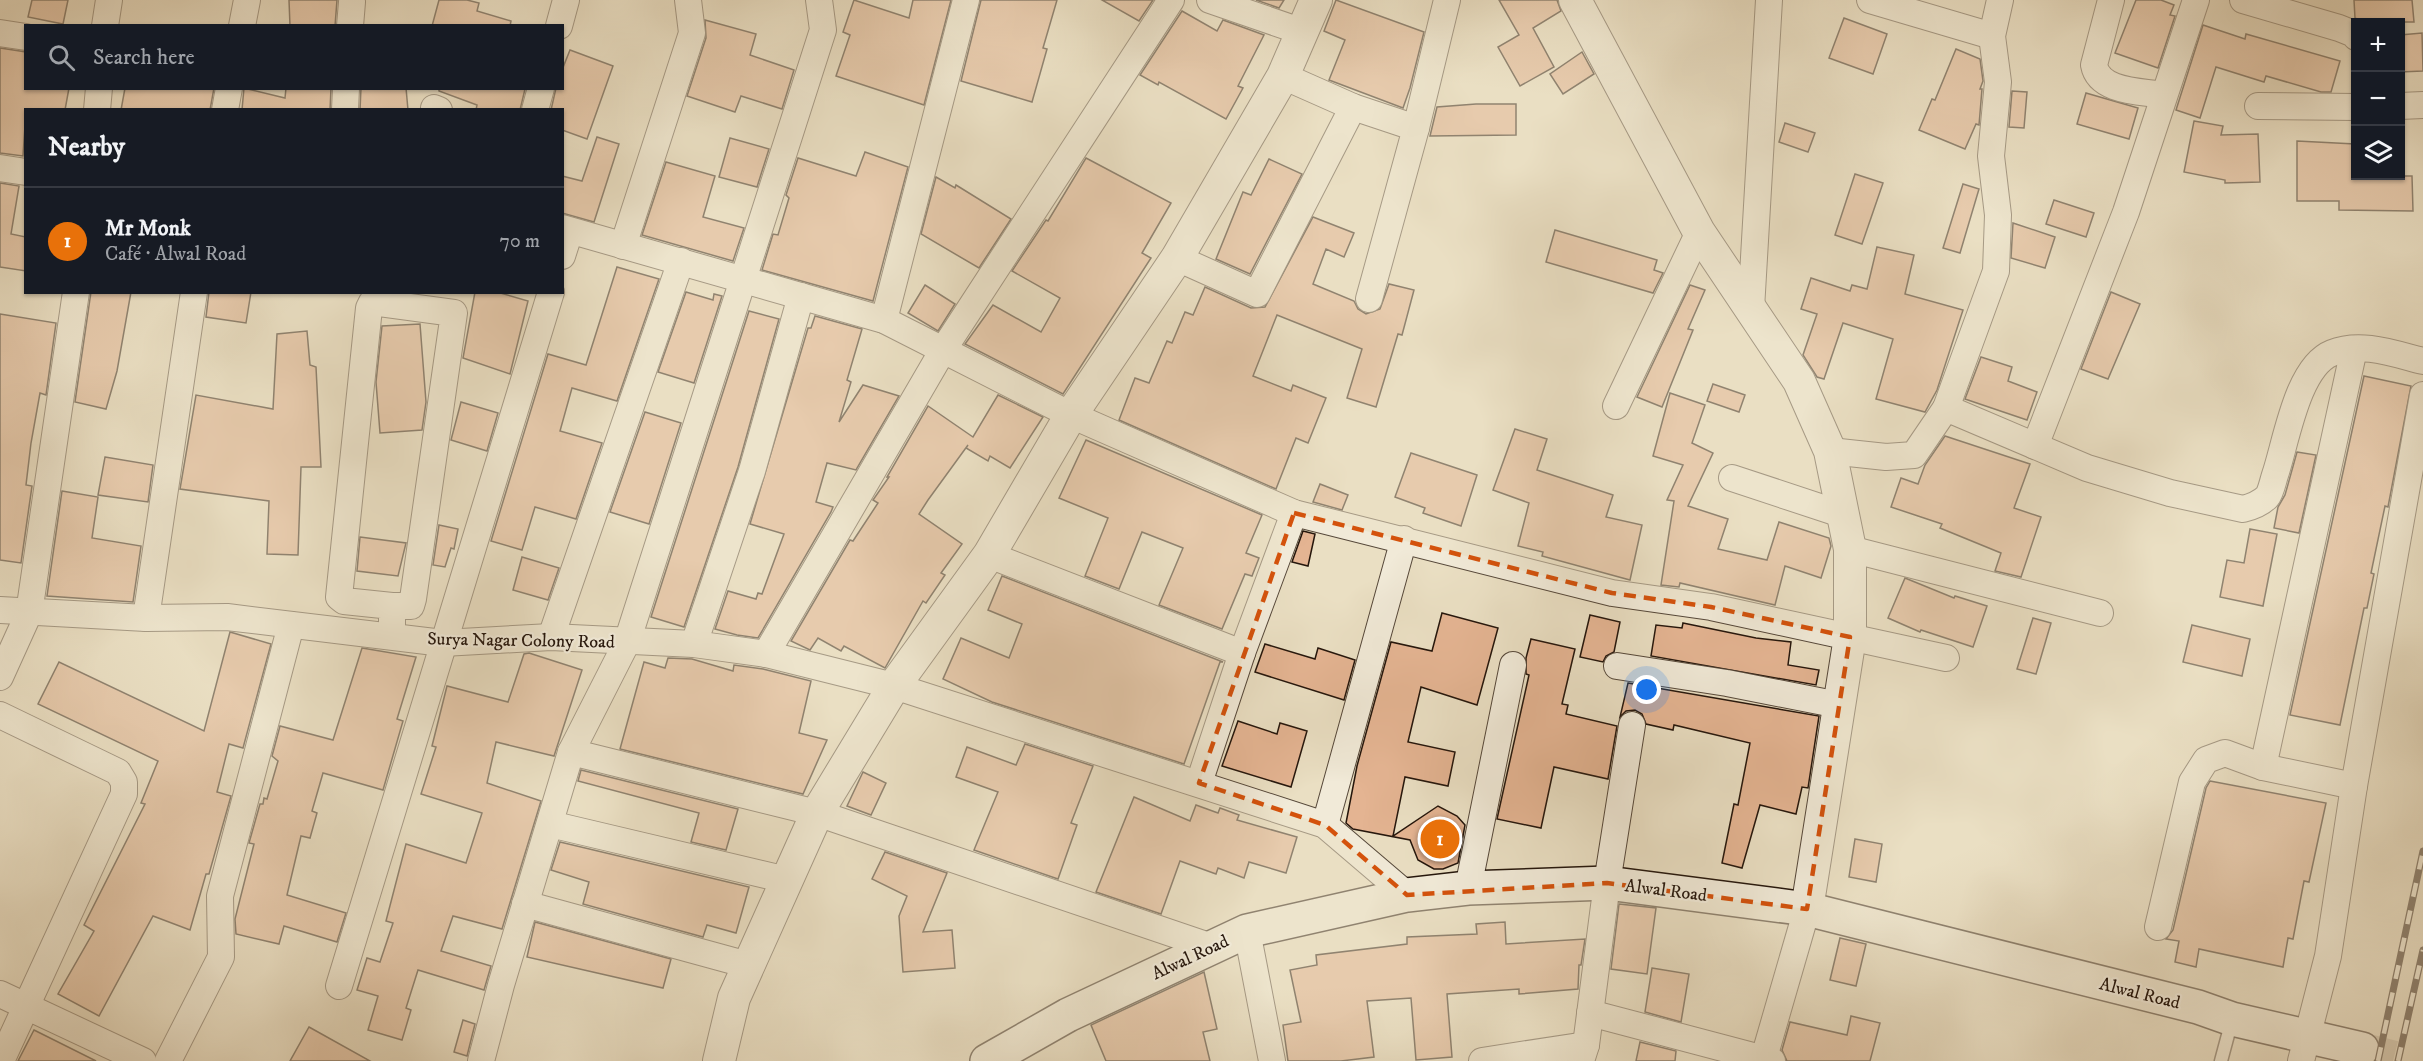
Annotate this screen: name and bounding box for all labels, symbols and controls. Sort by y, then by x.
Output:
map controls [2351,18,2405,180]
button: + [2351,18,2405,72]
search box [24,24,564,90]
icon: search [45,41,78,74]
text: Search here [93,44,195,71]
button: − [2351,72,2405,126]
button: layers [2351,126,2405,180]
text: Nearby [48,131,125,164]
text: Mr Monk [105,215,191,242]
text: 1 [64,229,71,254]
text: 70 m [499,229,540,254]
text: Café · Alwal Road [105,242,246,267]
street label: Surya Nagar Colony Road [427,628,615,654]
your location [1632,675,1661,704]
pin: 1 [1420,816,1460,862]
street label: Alwal Road [1624,875,1708,907]
street label: Alwal Road [1148,931,1232,985]
street label: Alwal Road [2097,973,2182,1015]

